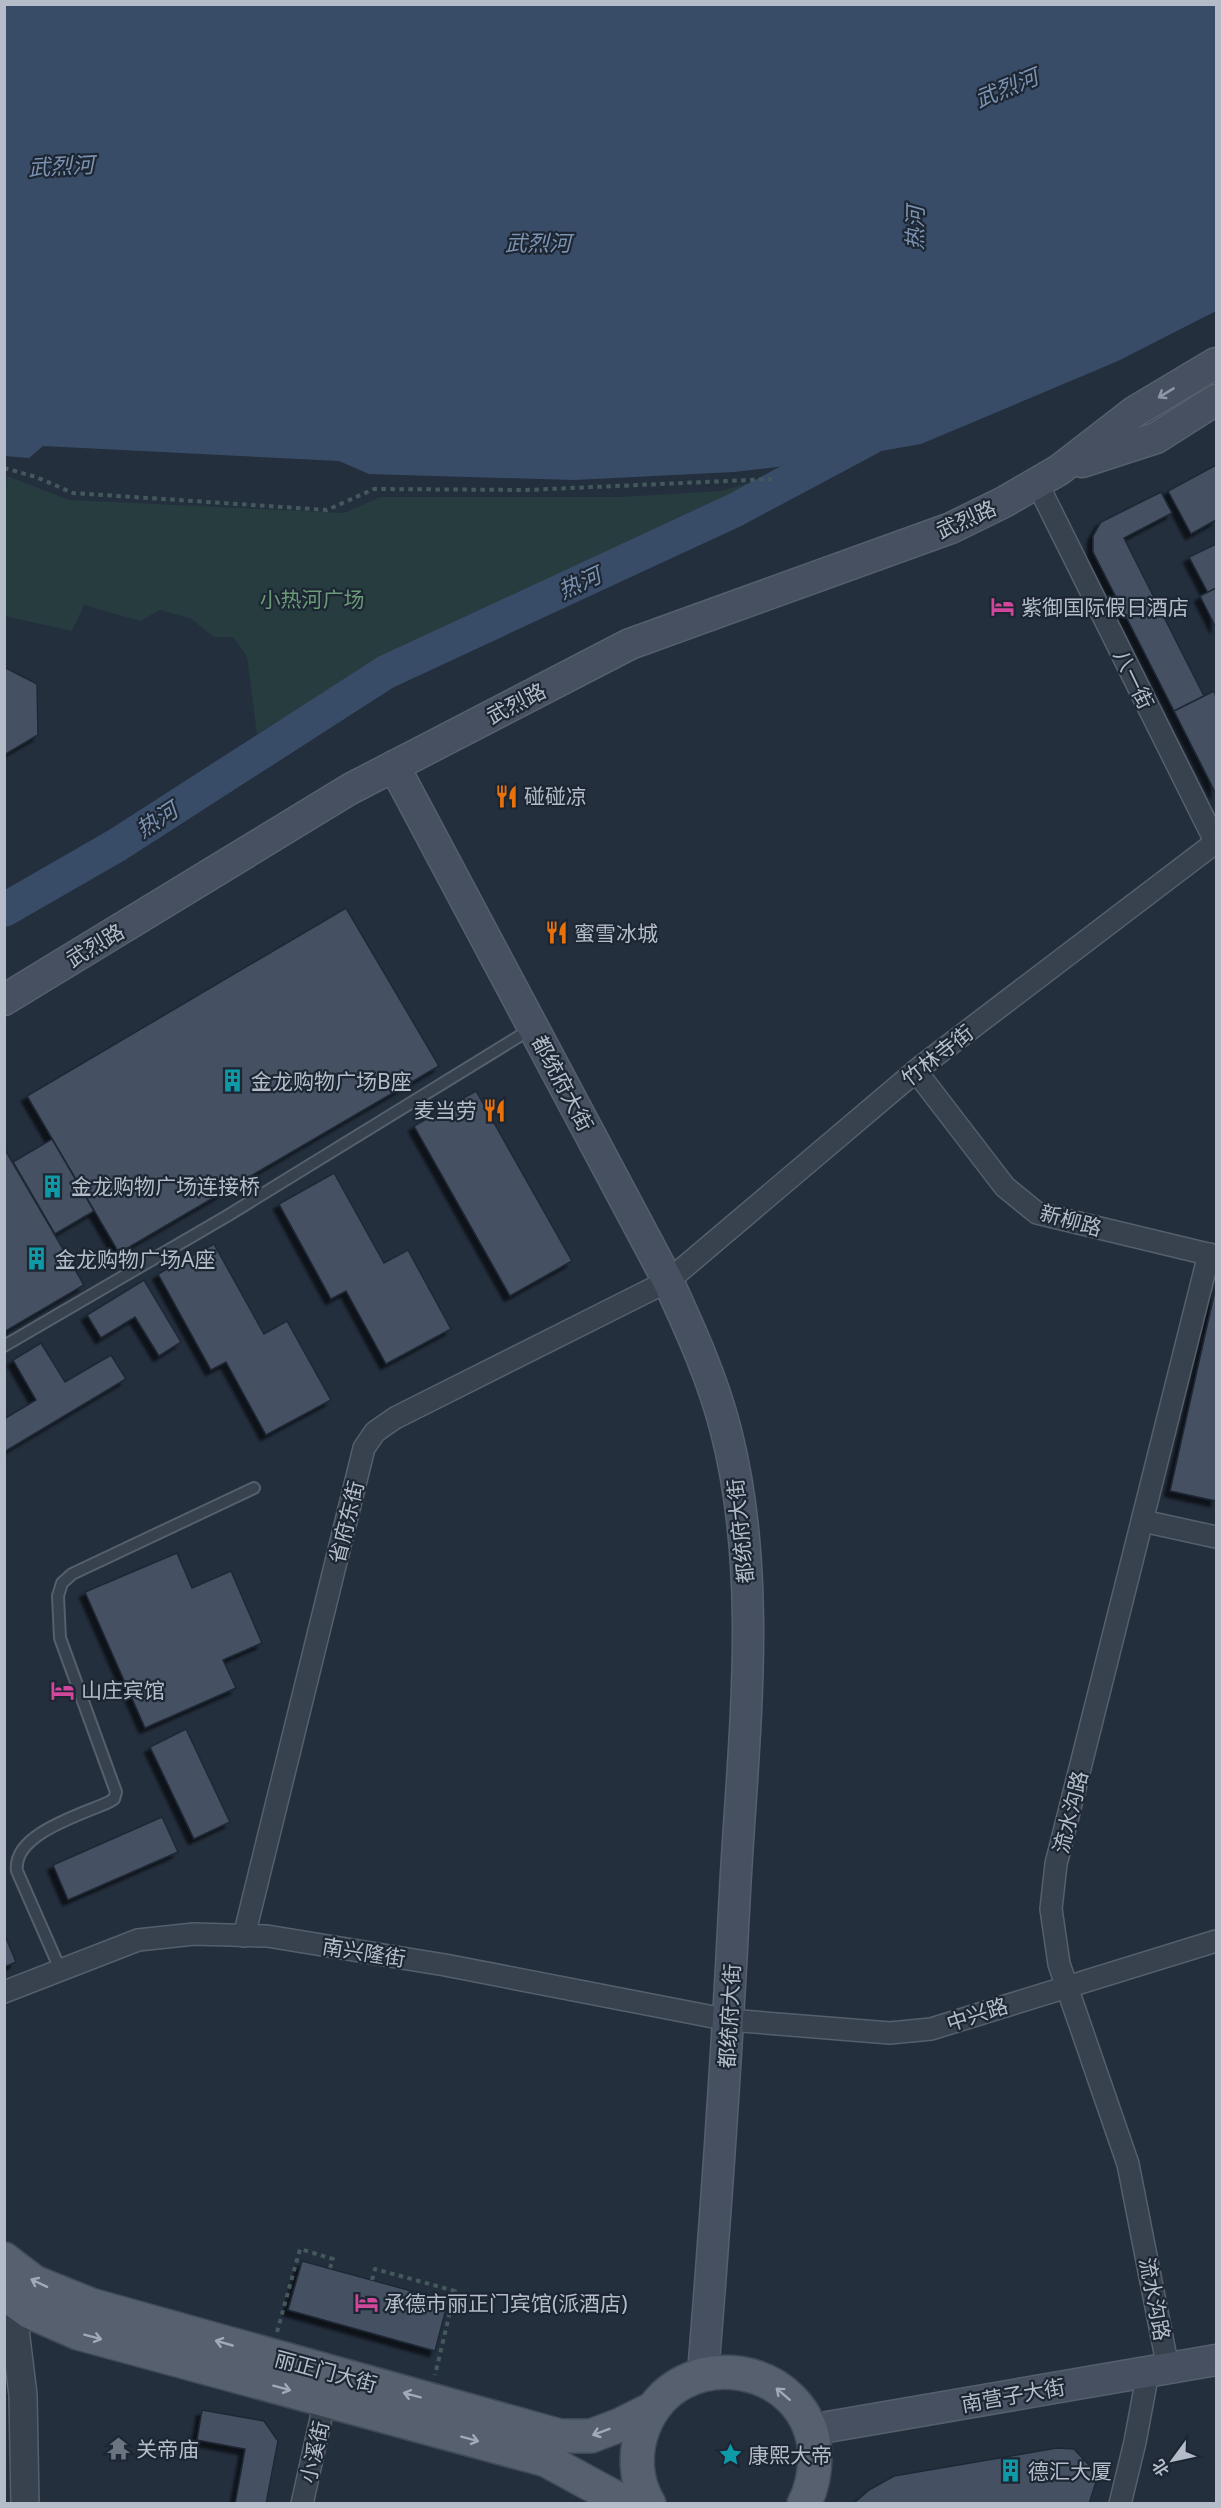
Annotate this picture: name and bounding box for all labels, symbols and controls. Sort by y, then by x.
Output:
water label: 武烈河 [970,59,1046,113]
water label: 武烈河 [27,148,99,182]
water label: 热河 [899,202,929,250]
water label: 武烈河 [505,227,575,257]
one-way arrow [1158,387,1175,399]
street label: 武烈路 [932,493,1000,545]
water label: 热河 [553,557,609,605]
park label: 小热河广场 [260,585,365,613]
place label: 紫御国际假日酒店 [1021,593,1189,621]
hotel icon: 紫御国际假日酒店 [990,594,1016,620]
street label: 八一街 [1108,645,1160,713]
street label: 武烈路 [482,676,550,730]
place label: 碰碰凉 [524,782,587,810]
restaurant icon: 碰碰凉 [493,783,519,809]
water label: 热河 [129,792,186,844]
street label: 武烈路 [61,917,129,973]
place label: 蜜雪冰城 [574,919,658,947]
restaurant icon: 蜜雪冰城 [543,920,569,946]
street label: 竹林寺街 [895,1018,979,1092]
street label: 都统府大街 [526,1030,600,1136]
place label: 金龙购物广场B座 [251,1067,412,1095]
building icon: 金龙购物广场B座 [220,1068,246,1094]
place label: 麦当劳 [414,1096,477,1124]
restaurant icon: 麦当劳 [482,1097,508,1123]
place label: 金龙购物广场连接桥 [71,1172,260,1200]
building icon: 金龙购物广场连接桥 [40,1173,66,1199]
street label: 新柳路 [1037,1198,1105,1242]
place label: 金龙购物广场A座 [55,1245,215,1273]
building icon: 金龙购物广场A座 [24,1246,50,1272]
street label: 都统府大街 [721,1477,759,1585]
street label: 省府东街 [322,1478,370,1566]
place label: 山庄宾馆 [81,1676,165,1704]
hotel icon: 山庄宾馆 [50,1677,76,1703]
street label: 流水沟路 [1046,1768,1094,1856]
street label: 南兴隆街 [320,1932,408,1972]
street label: 都统府大街 [712,1963,746,2069]
street label: 中兴路 [943,1991,1011,2037]
street label: 流水沟路 [1133,2255,1177,2343]
one-way arrow [30,2277,48,2289]
place label: 承德市丽正门宾馆(派酒店) [384,2289,628,2317]
hotel icon: 承德市丽正门宾馆(派酒店) [353,2290,379,2316]
one-way arrow [84,2332,103,2343]
one-way arrow [215,2337,234,2348]
street label: 丽正门大街 [272,2344,380,2398]
street label: 南营子大街 [959,2372,1067,2418]
one-way arrow [272,2383,291,2394]
one-way arrow [775,2387,791,2400]
one-way arrow [403,2389,422,2400]
street label: 小溪街 [293,2418,335,2486]
one-way arrow [592,2427,611,2438]
north arrow [1143,2430,1203,2490]
one-way arrow [460,2434,479,2446]
place label: 关帝庙 [136,2435,199,2463]
temple icon: 关帝庙 [105,2436,131,2462]
place label: 康熙大帝 [748,2441,832,2469]
place icon: 康熙大帝 [717,2442,743,2468]
text: 北 [1147,2455,1174,2481]
place label: 德汇大厦 [1028,2457,1112,2485]
building icon: 德汇大厦 [997,2458,1023,2484]

